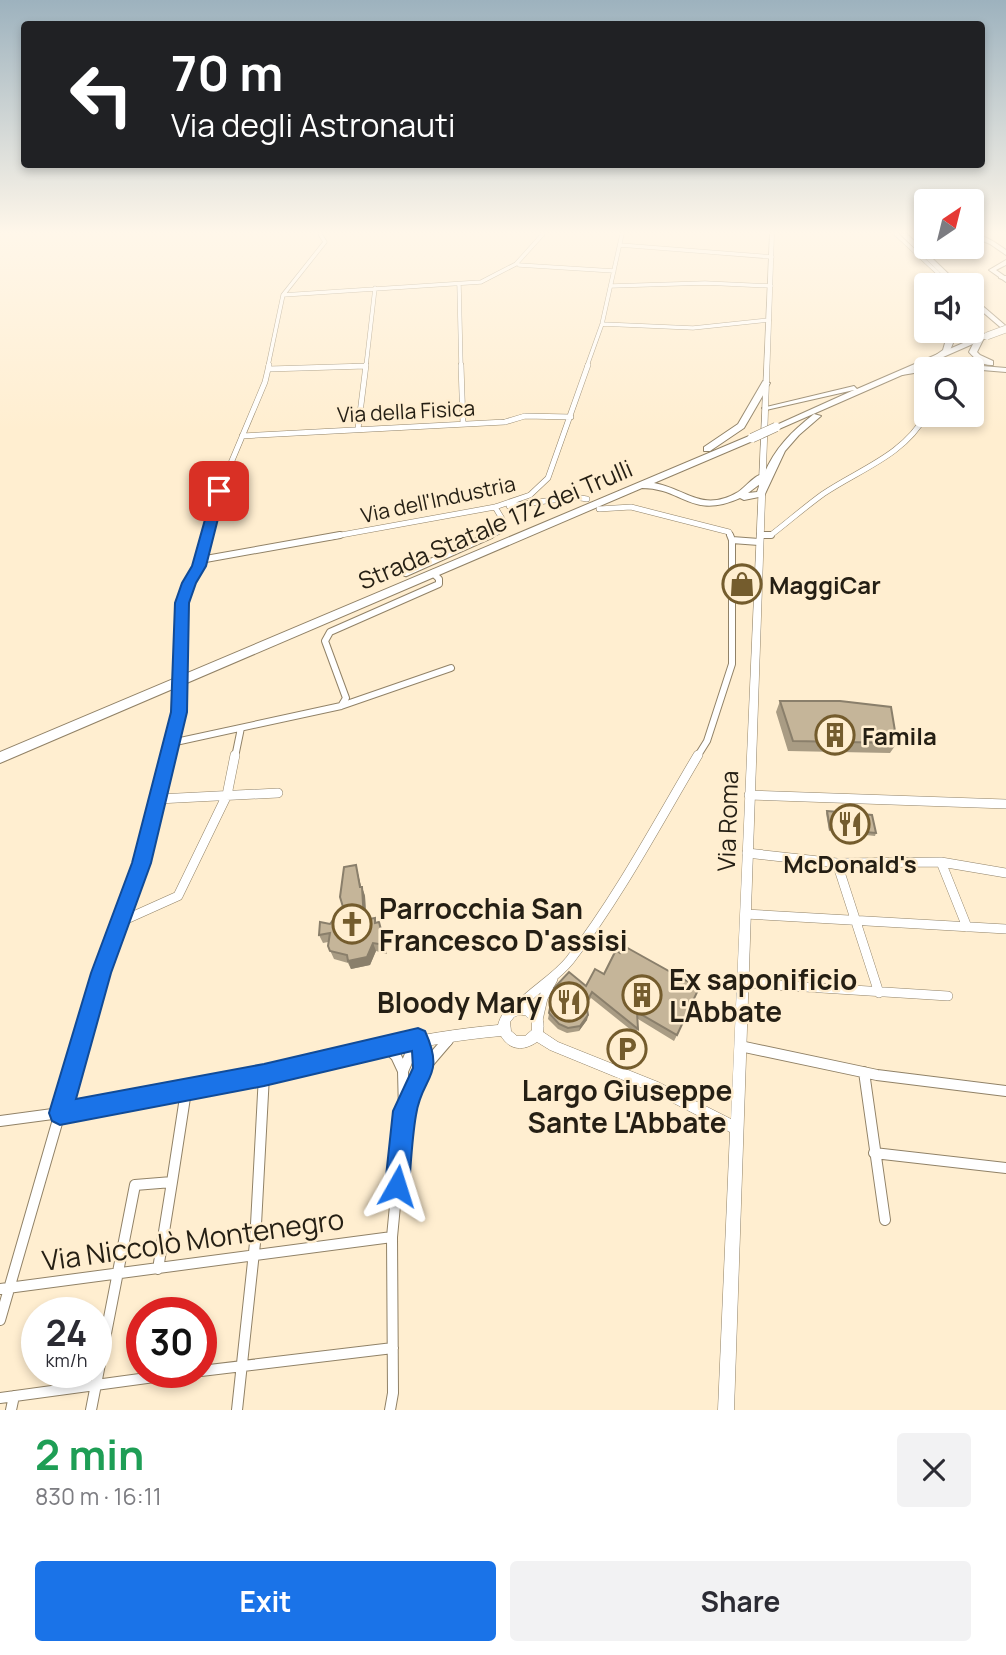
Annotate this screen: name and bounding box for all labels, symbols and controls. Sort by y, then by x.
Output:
text: 70 m [171,39,283,106]
icon: left [56,49,147,140]
text: Via degli Astronauti [171,103,455,147]
north arrow [914,189,984,259]
map controls [914,189,984,427]
button: sound [914,273,984,343]
button: search [914,357,984,427]
street label: Via della Fisica [336,393,476,429]
street label: Strada Statale 172 dei Trulli [353,451,637,597]
pin [189,461,249,521]
street label: Via dell'Industria [358,469,518,529]
icon: arrive [200,472,238,510]
shop icon: MaggiCar [721,563,763,605]
place label: MaggiCar [769,568,881,601]
building icon: Famila [814,714,856,756]
place label: Famila [862,719,937,752]
street label: Via Roma [709,770,745,872]
restaurant icon: McDonald's [829,803,871,845]
place label: McDonald's [783,847,917,880]
place label: Parrocchia San Francesco D'assisi [379,889,628,959]
church icon: Parrocchia San Francesco D'assisi [331,903,373,945]
place label: Ex saponificio L'Abbate [669,960,857,1030]
building icon: Ex saponificio L'Abbate [621,974,663,1016]
restaurant icon: Bloody Mary [548,981,590,1023]
place label: Bloody Mary [377,983,542,1021]
parking icon: Largo Giuseppe Sante L'Abbate [606,1028,648,1070]
place label: Largo Giuseppe Sante L'Abbate [522,1071,732,1141]
position arrow [360,1149,434,1223]
street label: Via Niccolò Montenegro [40,1199,346,1279]
speed limit sign: 30 [126,1297,217,1388]
text: 24 [46,1309,87,1357]
text: km/h [46,1348,87,1372]
text: 2 min [35,1425,144,1483]
button: close [897,1433,971,1507]
text: 830 m · 16:11 [35,1480,162,1512]
button: Exit [35,1561,496,1641]
button: Share [510,1561,971,1641]

